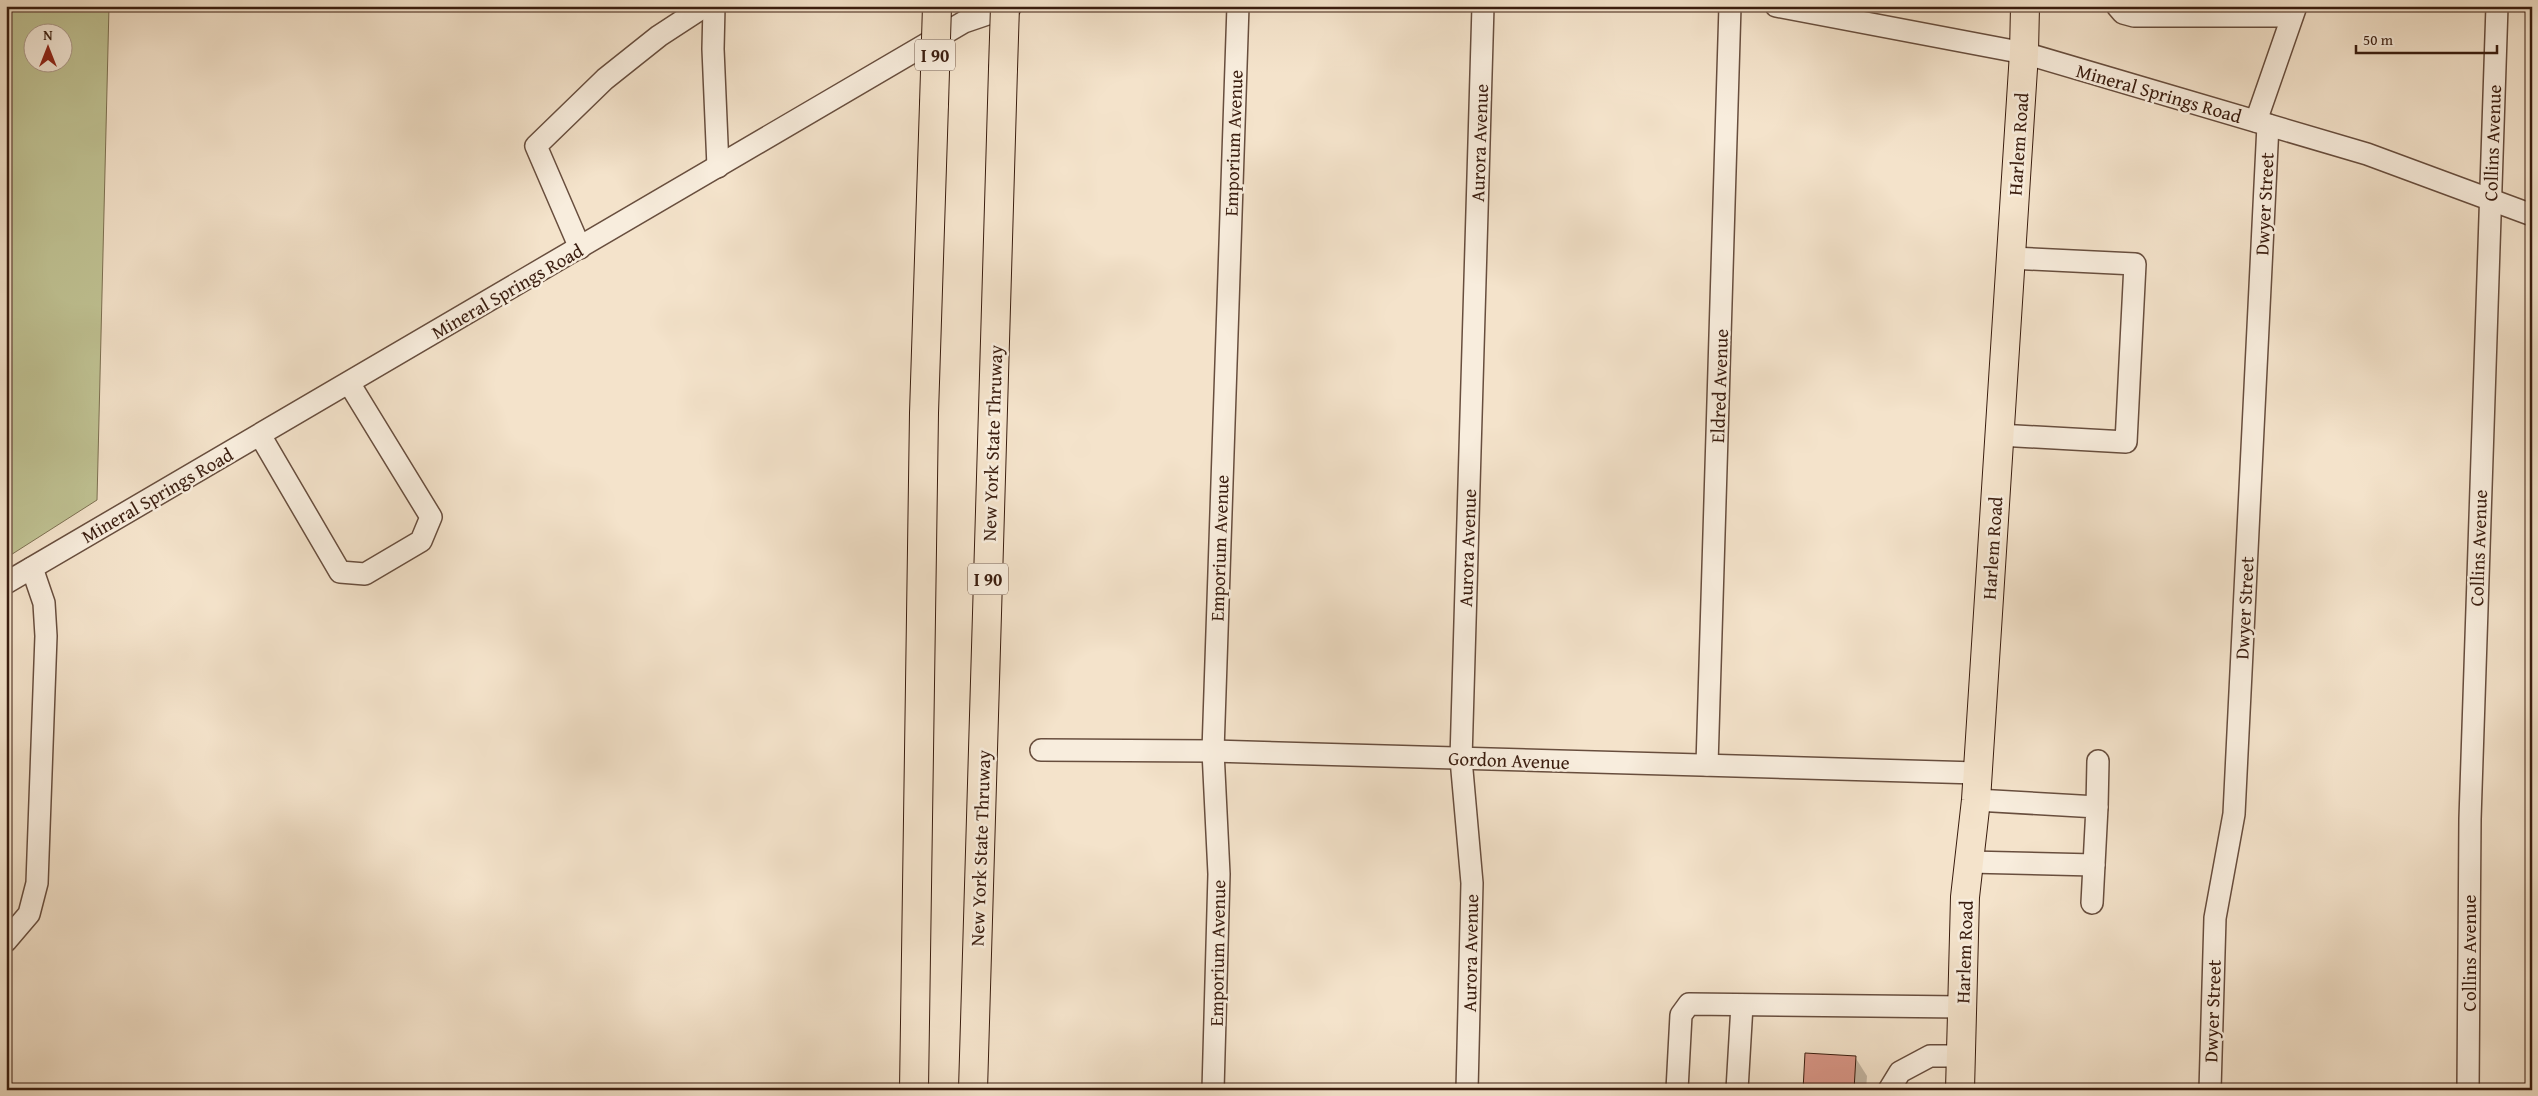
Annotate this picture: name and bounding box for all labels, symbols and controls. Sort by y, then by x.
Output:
north arrow [22,22,72,72]
scale bar [2356,22,2497,54]
text: N [43,25,53,45]
text: 50 m [2363,29,2394,50]
road number: I 90 [915,40,955,70]
street label: Mineral Springs Road [2073,56,2246,130]
street label: Emporium Avenue [1216,69,1250,217]
street label: Aurora Avenue [1463,83,1495,203]
street label: Collins Avenue [2476,84,2508,202]
street label: Harlem Road [2000,91,2036,196]
street label: Dwyer Street [2247,151,2281,256]
street label: Mineral Springs Road [426,236,589,346]
street label: Eldred Avenue [1703,328,1735,444]
street label: New York State Thruway [975,344,1009,542]
street label: Mineral Springs Road [76,440,239,550]
street label: Emporium Avenue [1202,474,1236,622]
street label: Aurora Avenue [1451,488,1483,608]
street label: Collins Avenue [2462,489,2494,607]
street label: Harlem Road [1974,495,2010,600]
street label: Dwyer Street [2227,555,2261,660]
road number: I 90 [968,564,1008,594]
street label: Gordon Avenue [1448,744,1570,776]
street label: New York State Thruway [963,749,997,947]
street label: Emporium Avenue [1202,879,1232,1027]
street label: Aurora Avenue [1455,894,1485,1012]
street label: Collins Avenue [2455,895,2483,1011]
street label: Harlem Road [1948,899,1980,1004]
street label: Dwyer Street [2196,959,2228,1063]

